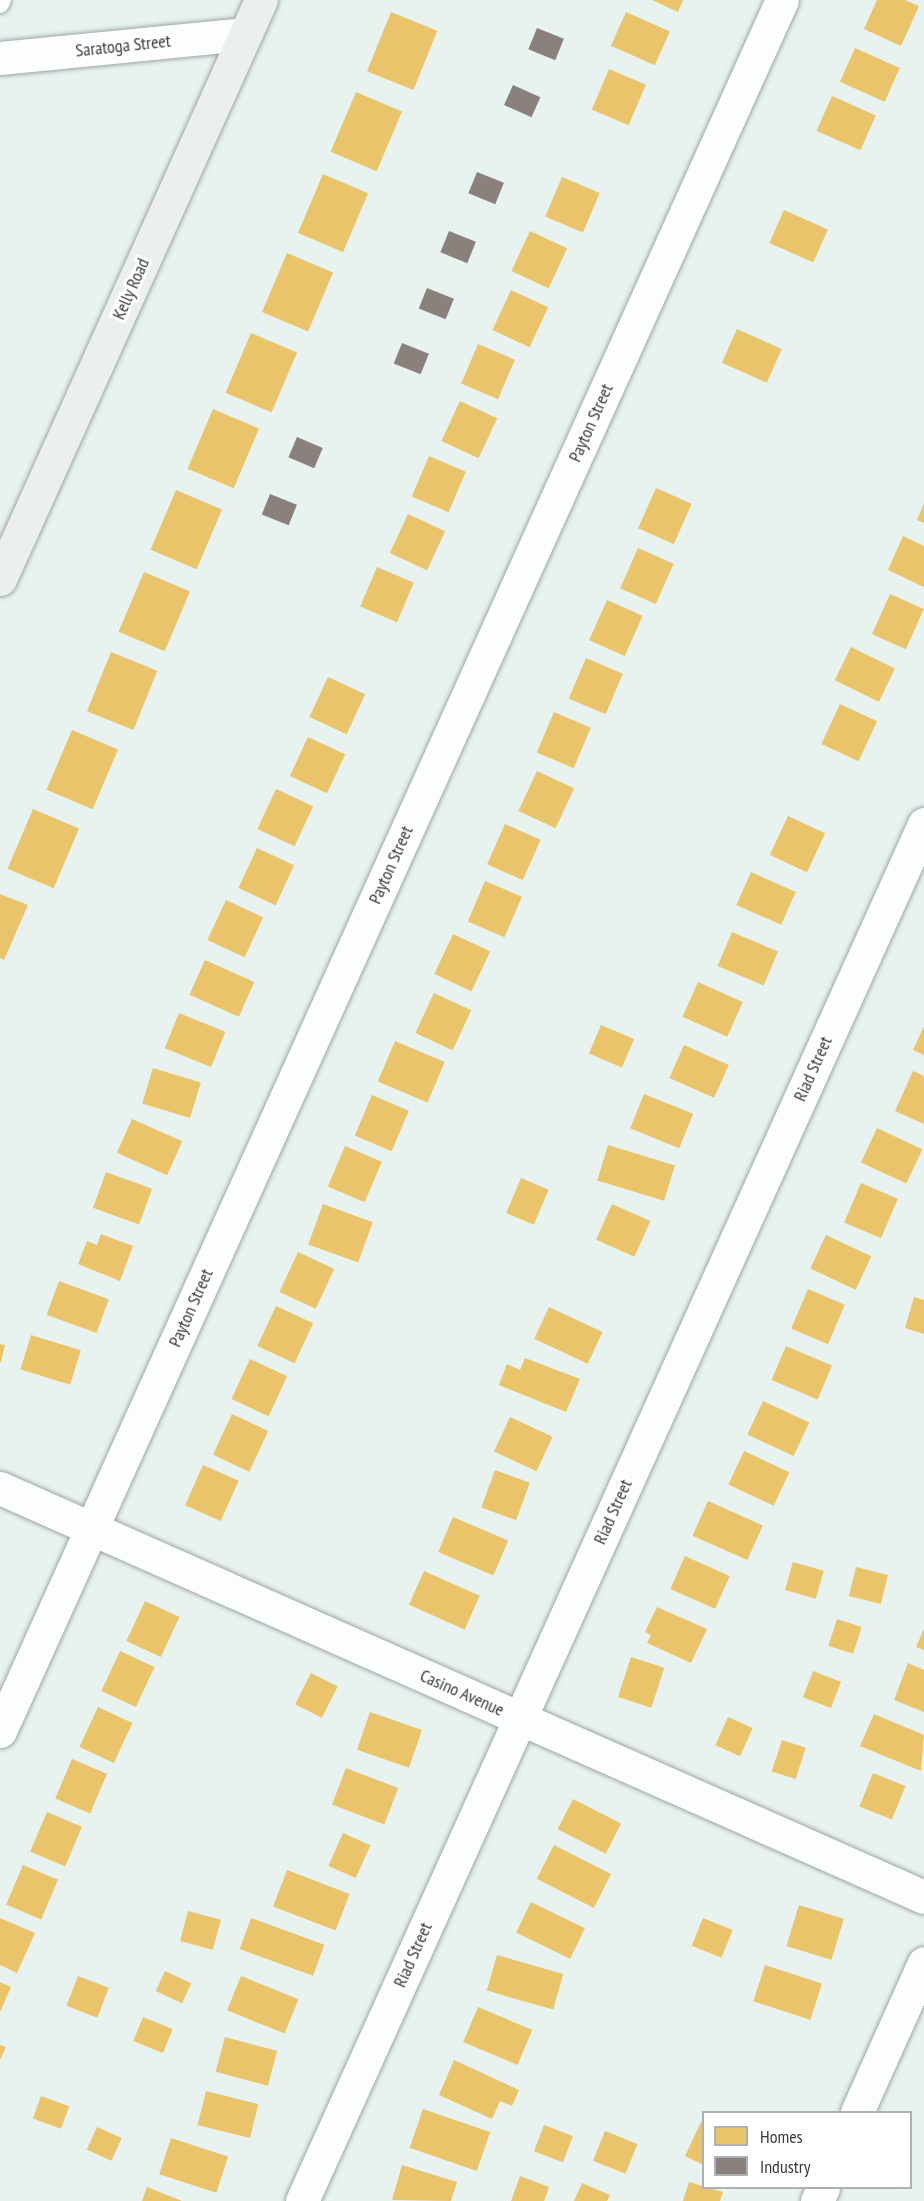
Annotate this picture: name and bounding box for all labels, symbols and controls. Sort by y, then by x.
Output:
street label: Saratoga Street [74,30,172,62]
street label: Kelly Road [108,255,154,323]
street label: Payton Street [564,381,618,465]
street label: Payton Street [364,823,418,907]
street label: Riad Street [789,1033,837,1105]
street label: Payton Street [164,1266,218,1350]
street label: Riad Street [589,1476,637,1548]
street label: Casino Avenue [416,1665,508,1721]
street label: Riad Street [389,1919,437,1991]
legend [702,2111,912,2189]
text: Homes [760,2125,803,2148]
text: Industry [760,2155,810,2178]

